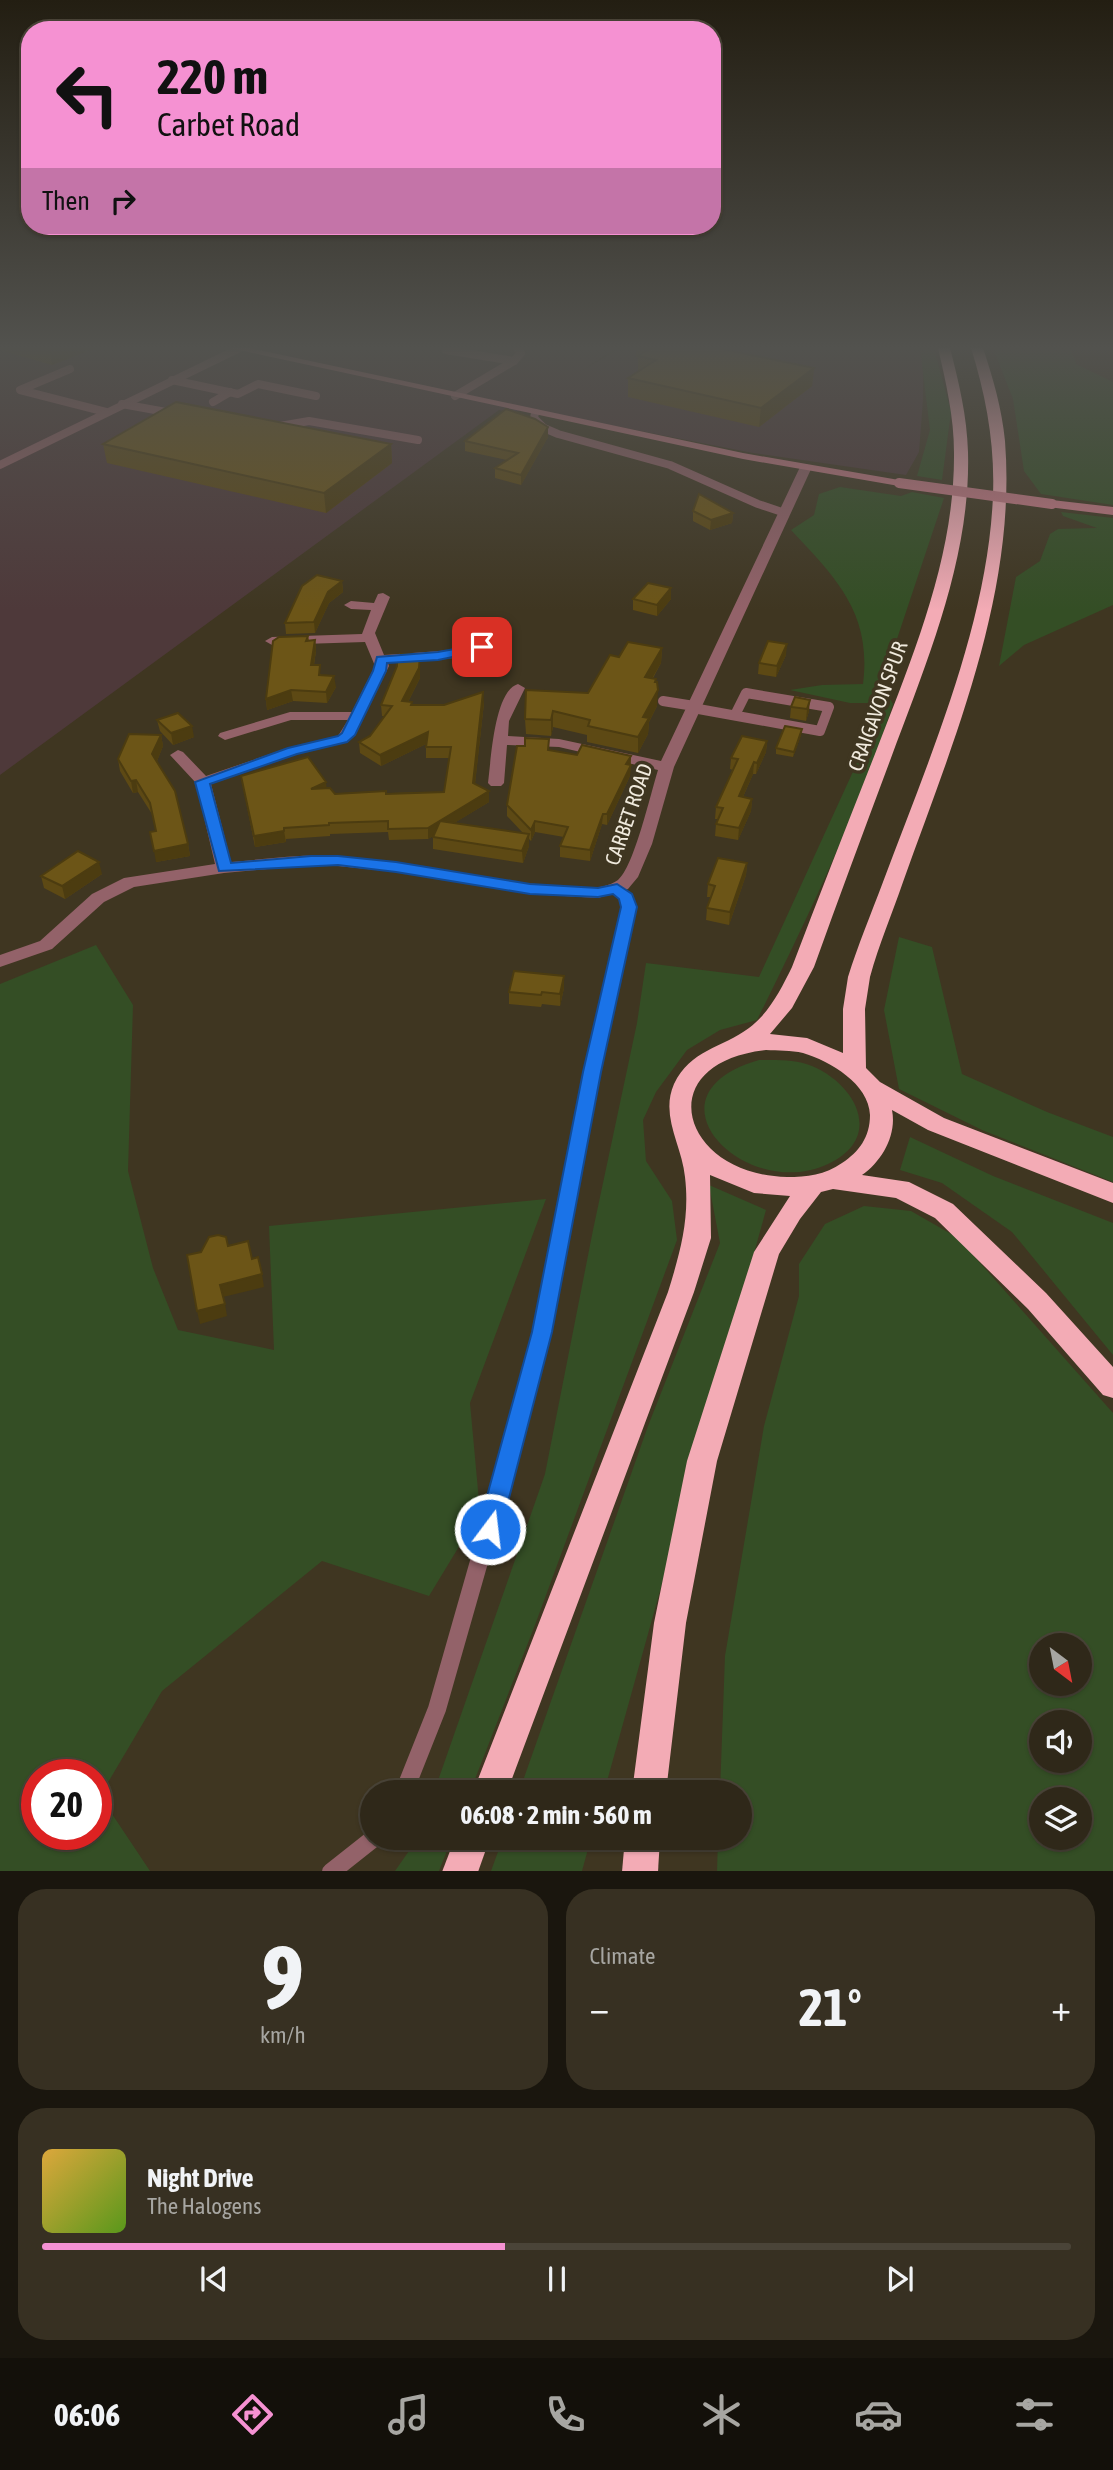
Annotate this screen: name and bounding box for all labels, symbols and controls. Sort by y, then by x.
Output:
text: 220 m [157,48,268,104]
icon: left [42,49,133,140]
text: Carbet Road [157,106,300,143]
icon: right [104,182,142,220]
text: Then [42,186,90,216]
pin [452,617,512,677]
icon: arrive [463,628,501,666]
street label: CRAIGAVON SPUR [842,637,912,774]
street label: CARBET ROAD [599,760,657,868]
position arrow [453,1492,527,1566]
north arrow [1029,1633,1092,1696]
map controls [1029,1633,1092,1850]
button: sound [1029,1710,1092,1773]
speed limit sign: 20 [21,1759,112,1850]
button: layers [1029,1787,1092,1850]
text: 06:08 · 2 min · 560 m [460,1800,652,1830]
text: 9 [261,1924,304,2028]
text: Climate [590,1943,655,1969]
text: 21° [799,1977,862,2037]
text: − [590,1986,609,2029]
text: + [1051,1986,1071,2029]
text: km/h [260,2022,306,2048]
text: Night Drive [147,2163,254,2193]
text: The Halogens [147,2193,261,2219]
icon: previous [195,2260,233,2298]
icon: pause [538,2260,576,2298]
icon: next [881,2260,919,2298]
icon: directions [228,2390,277,2439]
icon: music [384,2390,433,2439]
icon: phone [541,2390,590,2439]
icon: climate [697,2390,746,2439]
icon: car [854,2390,903,2439]
icon: filters [1010,2390,1059,2439]
text: 06:06 [54,2396,120,2433]

